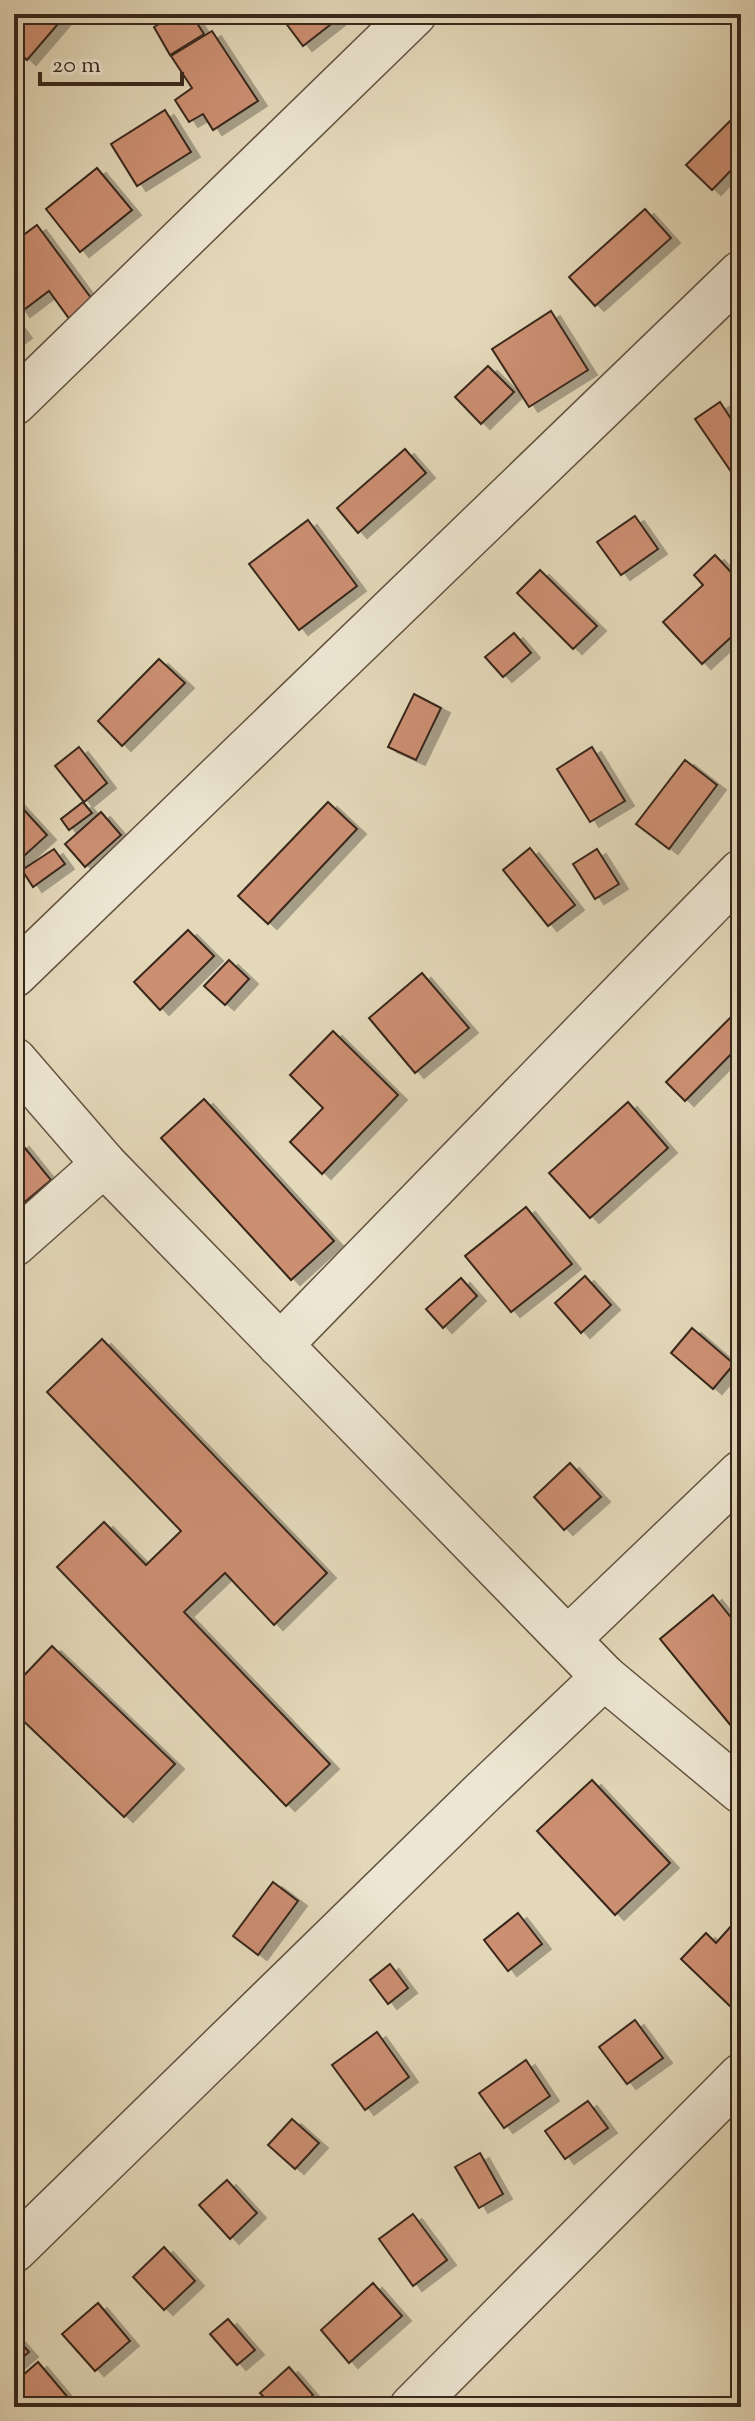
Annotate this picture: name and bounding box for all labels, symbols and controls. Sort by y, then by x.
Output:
scale bar [40,36,182,86]
text: 20 m [52,49,101,83]

